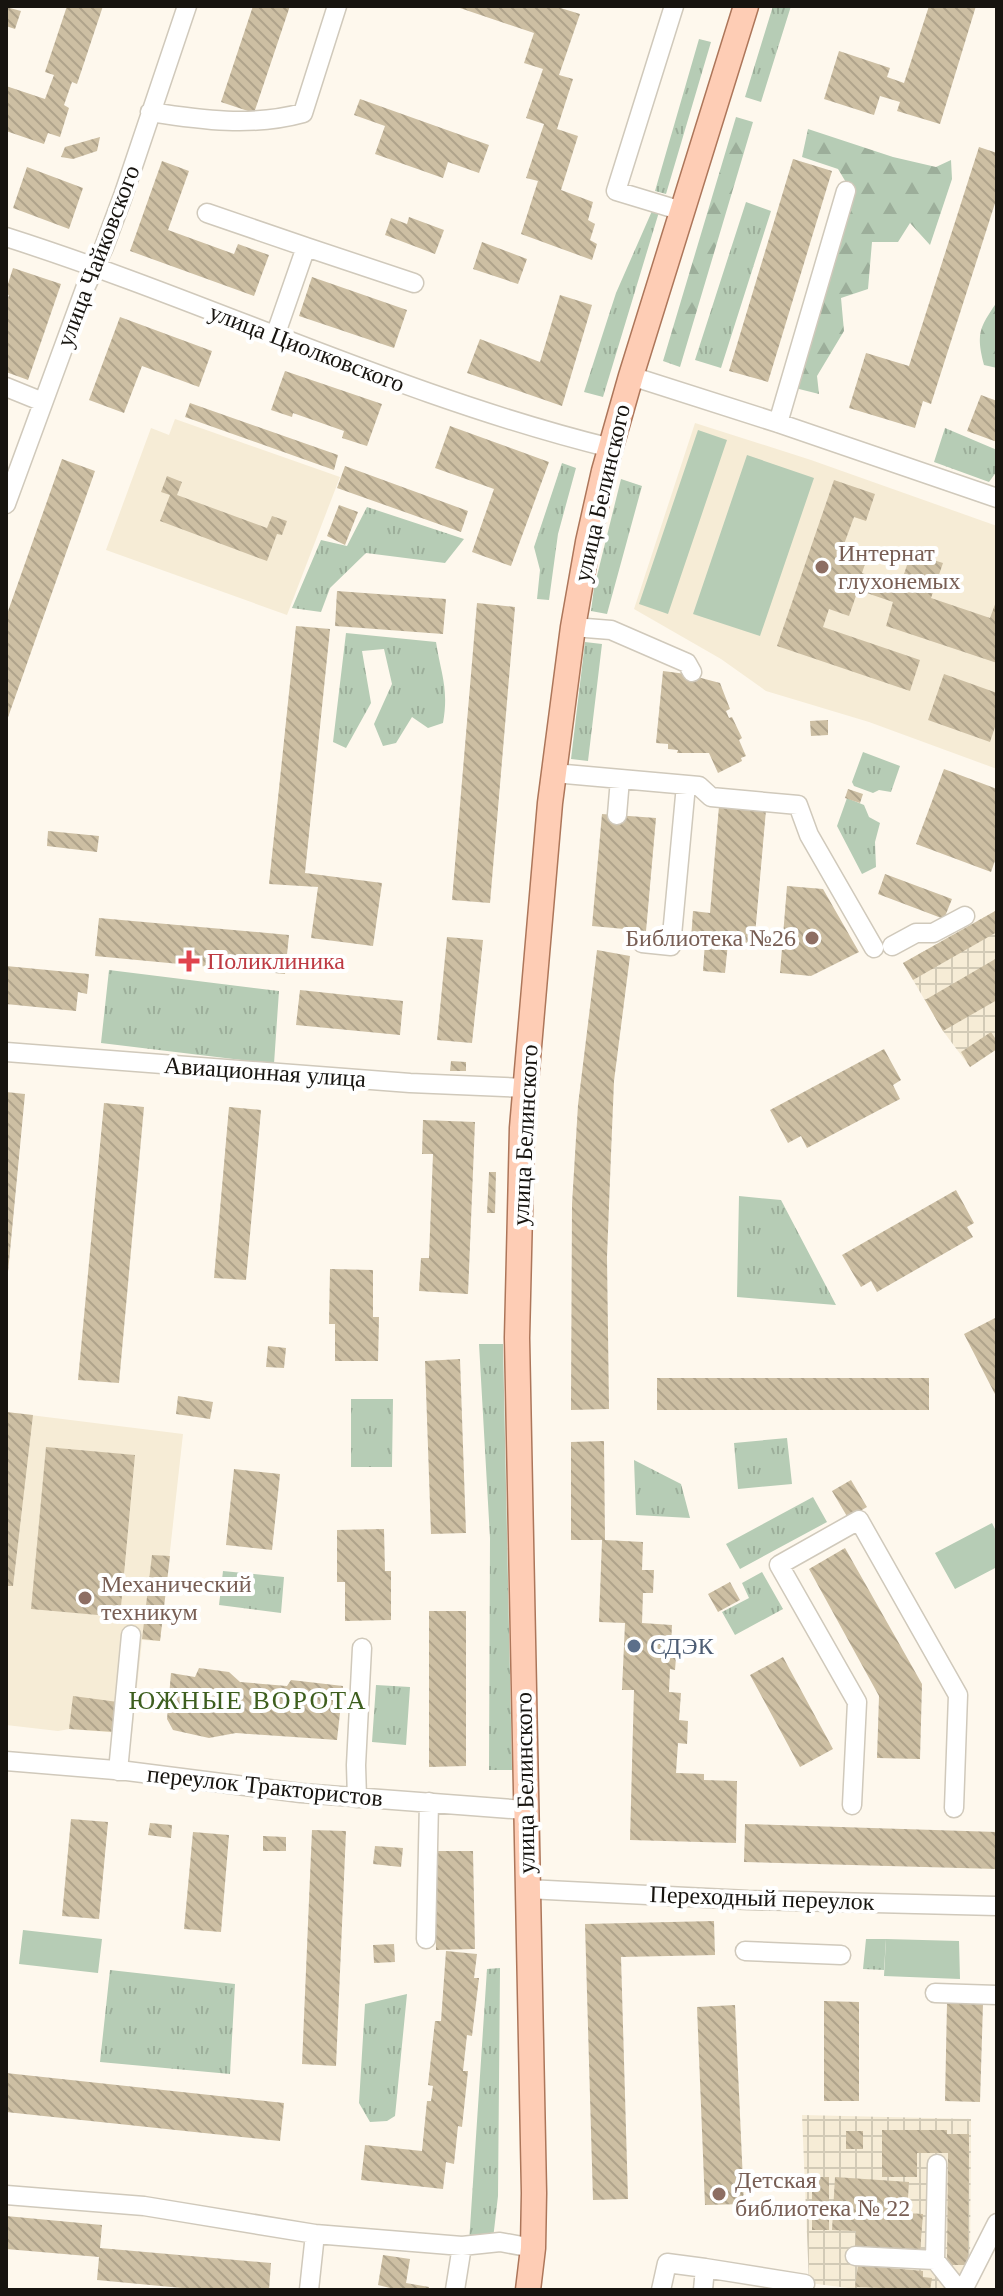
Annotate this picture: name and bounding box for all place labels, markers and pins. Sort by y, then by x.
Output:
place label: Интернат глухонемых [838,540,961,594]
marker: Интернат глухонемых [813,558,831,576]
place label: Библиотека №26 [625,925,796,951]
marker: Библиотека №26 [803,929,821,947]
place label: Поликлиника [207,948,345,974]
marker: Поликлиника [178,950,200,972]
place label: Механический техникум [101,1571,252,1625]
marker: Механический техникум [76,1589,94,1607]
place label: СДЭК [650,1633,715,1659]
marker: СДЭК [625,1637,643,1655]
place label: Детская библиотека № 22 [735,2167,910,2221]
marker: Детская библиотека № 22 [710,2185,728,2203]

